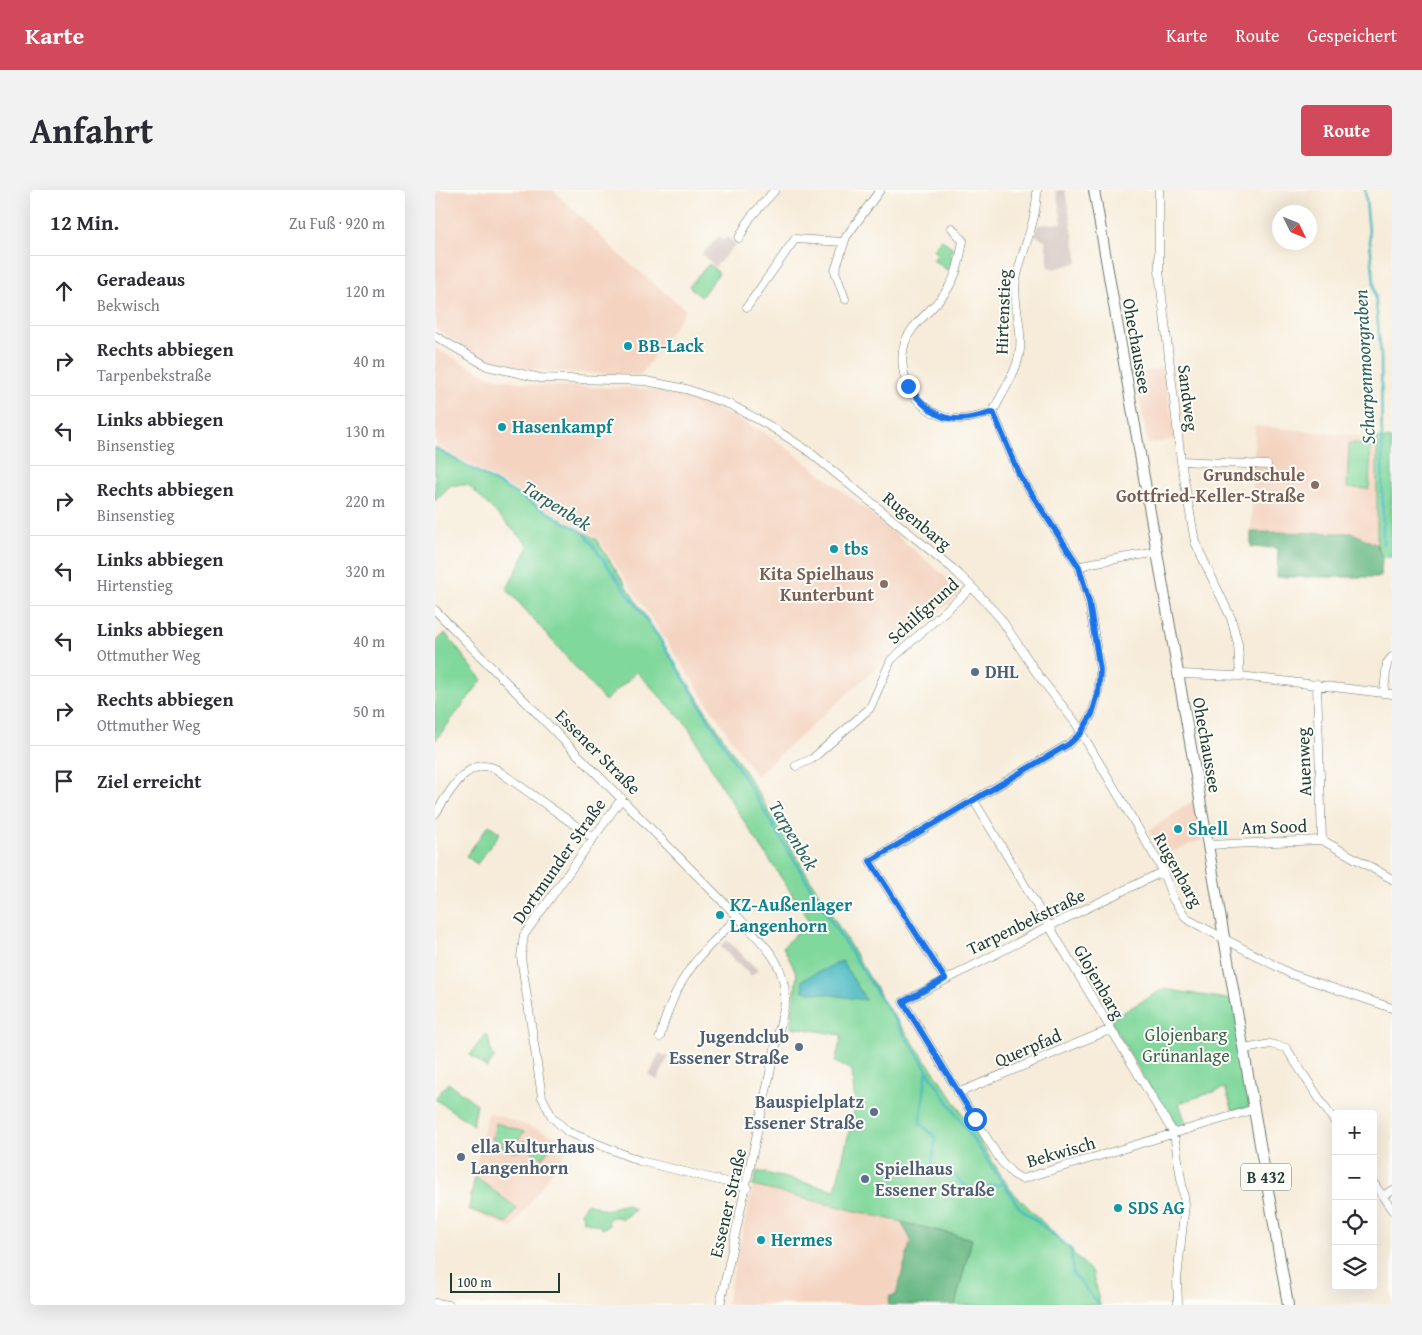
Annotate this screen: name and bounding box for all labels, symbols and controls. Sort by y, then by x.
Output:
text: Karte [25,18,84,53]
text: Karte [1166,22,1207,49]
text: Route [1235,22,1280,49]
text: Gespeichert [1308,22,1397,49]
text: Anfahrt [30,105,153,156]
button: Route [1301,105,1392,156]
north arrow [1272,205,1317,250]
text: 12 Min. [50,207,119,238]
text: Zu Fuß · 920 m [289,211,385,235]
text: Geradeaus [97,265,185,293]
street label: Hirtenstieg [988,269,1017,355]
icon: ahead [50,277,78,305]
text: 120 m [345,279,385,303]
water label: Scharpenmoorgraben [1346,289,1382,445]
text: Bekwisch [97,293,160,317]
street label: Ohechaussee [1116,296,1159,396]
place label: BB-Lack [638,332,704,359]
text: Rechts abbiegen [97,335,234,363]
marker: BB-Lack [622,340,634,352]
icon: right [50,347,78,375]
text: 40 m [353,349,385,373]
text: Tarpenbekstraße [97,363,211,387]
street label: Sandweg [1171,363,1206,433]
route end [897,375,920,398]
text: Links abbiegen [97,405,223,433]
place label: Hasenkampf [512,413,615,440]
icon: left [50,417,78,445]
text: 130 m [345,419,385,443]
marker: Hasenkampf [496,421,508,433]
text: Binsenstieg [97,433,174,457]
place label: Grundschule Gottfried-Keller-Straße [1116,461,1305,509]
water label: Tarpenbek [517,473,597,537]
text: Rechts abbiegen [97,475,234,503]
marker: Grundschule Gottfried-Keller-Straße [1309,479,1321,491]
street label: Rugenbarg [877,484,958,557]
icon: right [50,487,78,515]
text: 220 m [345,489,385,513]
text: Binsenstieg [97,503,174,527]
place label: tbs [844,535,869,562]
marker: tbs [828,543,840,555]
text: Links abbiegen [97,545,223,573]
icon: left [50,557,78,585]
text: 320 m [345,559,385,583]
place label: Kita Spielhaus Kunterbunt [759,560,874,608]
street label: Schilfgrund [881,571,965,650]
text: Hirtenstieg [97,573,173,597]
marker: Kita Spielhaus Kunterbunt [878,578,890,590]
text: Links abbiegen [97,615,223,643]
icon: left [50,627,78,655]
text: 40 m [353,629,385,653]
text: Ottmuther Weg [97,643,200,667]
place label: DHL [985,658,1019,685]
marker: DHL [969,666,981,678]
text: Rechts abbiegen [97,685,234,713]
street label: Ohechaussee [1186,695,1229,795]
icon: right [50,697,78,725]
text: 50 m [353,699,385,723]
street label: Essener Straße [549,703,647,801]
text: Ottmuther Weg [97,713,200,737]
street label: Auenweg [1289,727,1318,797]
icon: arrive [50,767,78,795]
text: Ziel erreicht [97,767,201,795]
street label: Dortmunder Straße [505,792,612,929]
water label: Tarpenbek [762,795,826,875]
street label: Am Sood [1240,812,1308,841]
place label: Shell [1188,815,1229,842]
marker: Shell [1172,823,1184,835]
street label: Rugenbarg [1147,827,1210,912]
street label: Tarpenbekstraße [962,881,1090,962]
place label: KZ-Außenlager Langenhorn [730,891,853,939]
marker: KZ-Außenlager Langenhorn [714,909,726,921]
street label: Glojenbarg [1067,939,1132,1024]
street label: Querpfad [990,1021,1066,1074]
park label: Glojenbarg Grünanlage [1142,1021,1230,1069]
place label: Jugendclub Essener Straße [669,1023,789,1071]
marker: Jugendclub Essener Straße [793,1041,805,1053]
place label: Bauspielplatz Essener Straße [744,1088,864,1136]
marker: Bauspielplatz Essener Straße [868,1106,880,1118]
route start [964,1108,987,1131]
map controls [1332,1110,1377,1290]
button: + [1332,1110,1377,1155]
street label: Bekwisch [1023,1129,1099,1174]
place label: ella Kulturhaus Langenhorn [471,1133,595,1181]
street label: Essener Straße [702,1145,753,1260]
marker: ella Kulturhaus Langenhorn [455,1151,467,1163]
place label: Spielhaus Essener Straße [875,1155,995,1203]
button: − [1332,1155,1377,1200]
road number: B 432 [1241,1164,1291,1190]
marker: Spielhaus Essener Straße [859,1173,871,1185]
place label: SDS AG [1128,1194,1185,1221]
button: locate [1332,1200,1377,1245]
marker: SDS AG [1112,1202,1124,1214]
place label: Hermes [771,1226,833,1253]
marker: Hermes [755,1234,767,1246]
button: layers [1332,1245,1377,1290]
scale bar [450,1270,560,1293]
text: 100 m [457,1272,492,1292]

